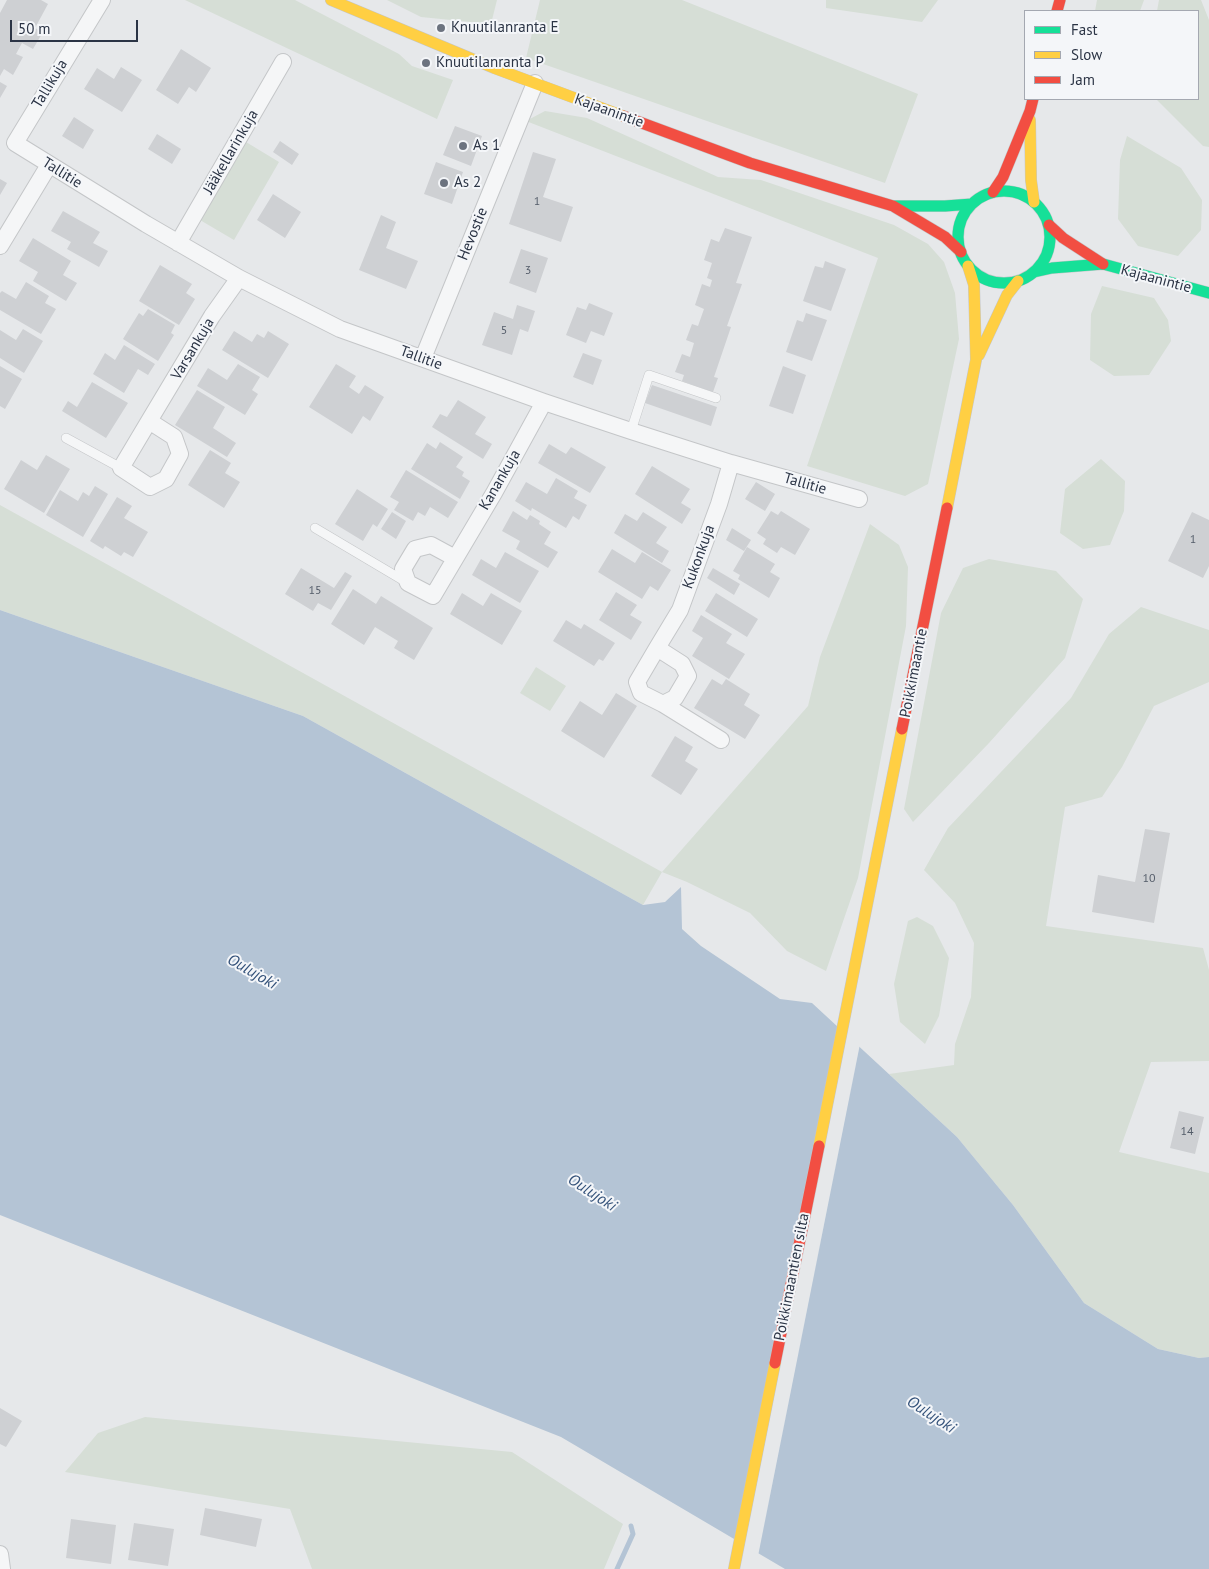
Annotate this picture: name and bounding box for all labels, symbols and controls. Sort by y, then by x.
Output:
scale bar [12,10,140,42]
legend [1024,10,1199,100]
text: 50 m [18,19,51,38]
place label: Knuutilanranta E [451,19,559,37]
text: Fast [1071,20,1098,39]
marker: Knuutilanranta E [435,22,447,34]
text: Slow [1071,45,1102,64]
place label: Knuutilanranta P [436,54,544,72]
street label: Tallikuja [28,56,72,112]
marker: Knuutilanranta P [420,57,432,69]
text: Jam [1071,70,1095,89]
street label: Kajaanintie [572,90,646,132]
street label: Jääkellarinkuja [200,107,262,197]
place label: As 1 [473,137,500,155]
marker: As 1 [457,140,469,152]
street label: Tallitie [39,154,85,192]
place label: As 2 [454,174,481,192]
marker: As 2 [438,177,450,189]
house number: 1 [534,195,540,209]
street label: Hevostie [454,205,492,263]
street label: Kajaanintie [1119,261,1193,297]
house number: 3 [525,264,531,278]
street label: Varsankuja [168,315,218,383]
house number: 5 [501,324,507,338]
street label: Tallitie [397,342,445,374]
street label: Kanankuja [476,447,524,513]
street label: Tallitie [782,469,828,499]
street label: Kukonkuja [679,523,719,591]
house number: 1 [1190,533,1196,547]
house number: 15 [308,584,322,598]
street label: Poikkimaantie [897,627,931,719]
house number: 10 [1142,872,1156,886]
water label: Oulujoki [224,950,280,994]
house number: 14 [1180,1125,1194,1139]
water label: Oulujoki [564,1170,620,1216]
street label: Poikkimaantien silta [771,1212,813,1342]
water label: Oulujoki [903,1392,959,1438]

